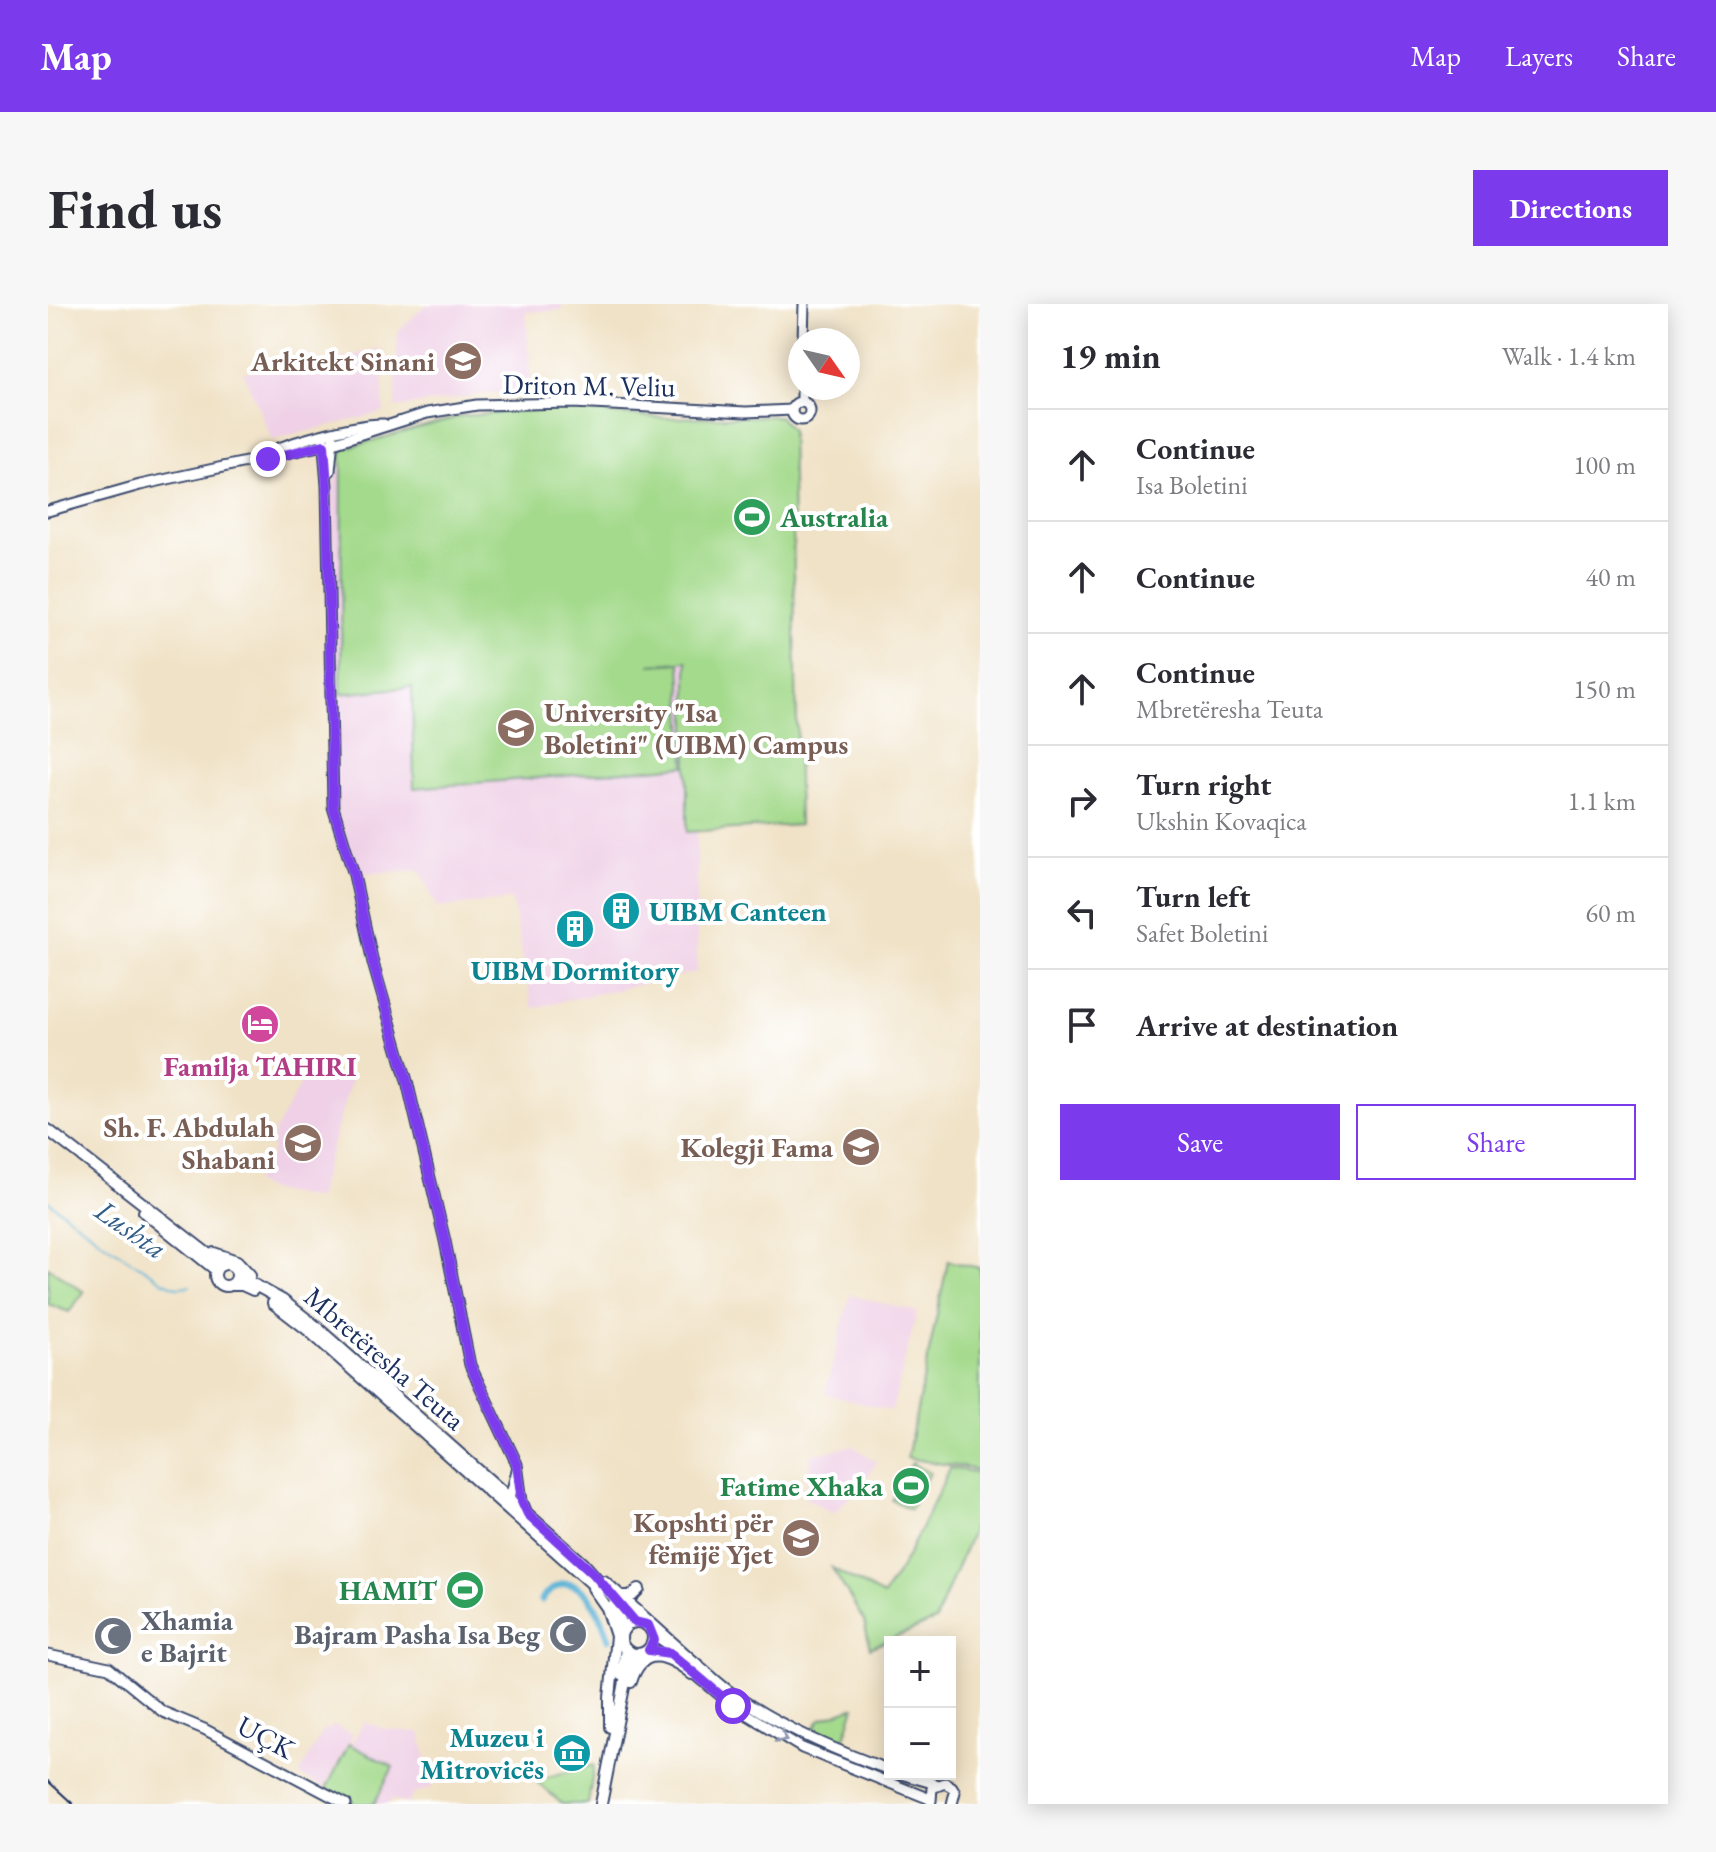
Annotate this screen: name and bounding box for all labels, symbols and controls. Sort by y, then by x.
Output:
text: Map [40,32,112,81]
text: Map [1411,38,1461,74]
text: Layers [1505,38,1573,74]
text: Share [1617,38,1676,74]
button: Directions [1473,170,1668,246]
text: Find us [48,172,222,245]
north arrow [788,328,860,400]
text: 19 min [1060,334,1161,378]
text: Walk · 1.4 km [1502,339,1636,373]
school or university icon: Arkitekt Sinani [442,340,484,382]
place label: Arkitekt Sinani [250,343,435,379]
street label: Driton M. Veliu [502,365,676,405]
text: Continue [1136,429,1255,468]
route end [250,441,286,477]
icon: ahead [1060,443,1104,487]
text: 100 m [1573,448,1636,482]
text: Isa Boletini [1136,468,1248,502]
sports icon: Australia [731,496,773,538]
place label: Australia [779,499,889,535]
icon: ahead [1060,555,1104,599]
text: Continue [1136,558,1255,597]
text: 40 m [1586,560,1636,594]
text: Continue [1136,653,1255,692]
icon: ahead [1060,667,1104,711]
text: 150 m [1573,672,1636,706]
text: Mbretëresha Teuta [1136,692,1323,726]
place label: University "Isa Boletini" (UIBM) Campus [544,694,848,762]
school or university icon: University "Isa Boletini" (UIBM) Campus [495,707,537,749]
text: Turn right [1136,765,1272,804]
icon: right [1060,779,1104,823]
text: 1.1 km [1567,784,1636,818]
text: Ukshin Kovaqica [1136,804,1307,838]
text: Turn left [1136,877,1250,916]
building icon: UIBM Canteen [600,890,642,932]
icon: left [1060,891,1104,935]
place label: UIBM Canteen [649,893,827,929]
text: 60 m [1586,896,1636,930]
building icon: UIBM Dormitory [554,908,596,950]
text: Safet Boletini [1136,916,1268,950]
place label: UIBM Dormitory [471,952,680,988]
hotel icon: Familja TAHIRI [239,1003,281,1045]
icon: arrive [1060,1003,1104,1047]
text: Arrive at destination [1136,1006,1398,1045]
place label: Familja TAHIRI [163,1048,357,1084]
button: Save [1060,1104,1340,1180]
button: Share [1356,1104,1636,1180]
place label: Sh. F. Abdulah Shabani [104,1109,275,1177]
school or university icon: Sh. F. Abdulah Shabani [282,1122,324,1164]
school or university icon: Kolegji Fama [840,1126,882,1168]
place label: Kolegji Fama [681,1129,834,1165]
water label: Lushta [87,1190,174,1268]
street label: Mbretëresha Teuta [297,1278,474,1438]
sports icon: Fatime Xhaka [890,1465,932,1507]
place label: Fatime Xhaka [720,1468,884,1504]
place label: Kopshti për fëmijë Yjet [633,1504,773,1572]
school or university icon: Kopshti për fëmijë Yjet [780,1517,822,1559]
sports icon: HAMIT [444,1569,486,1611]
place label: HAMIT [339,1572,438,1608]
place label: Xhamia e Bajrit [140,1602,234,1670]
mosque icon: Bajram Pasha Isa Beg [547,1613,589,1655]
mosque icon: Xhamia e Bajrit [92,1615,134,1657]
place label: Bajram Pasha Isa Beg [294,1616,541,1652]
map controls [884,1636,956,1780]
button: + [884,1636,956,1708]
route start [715,1688,751,1724]
street label: UÇK [231,1707,302,1767]
button: − [884,1708,956,1780]
place label: Muzeu i Mitrovicës [420,1719,544,1787]
one-way arrow [774,1727,788,1743]
museum icon: Muzeu i Mitrovicës [551,1732,593,1774]

